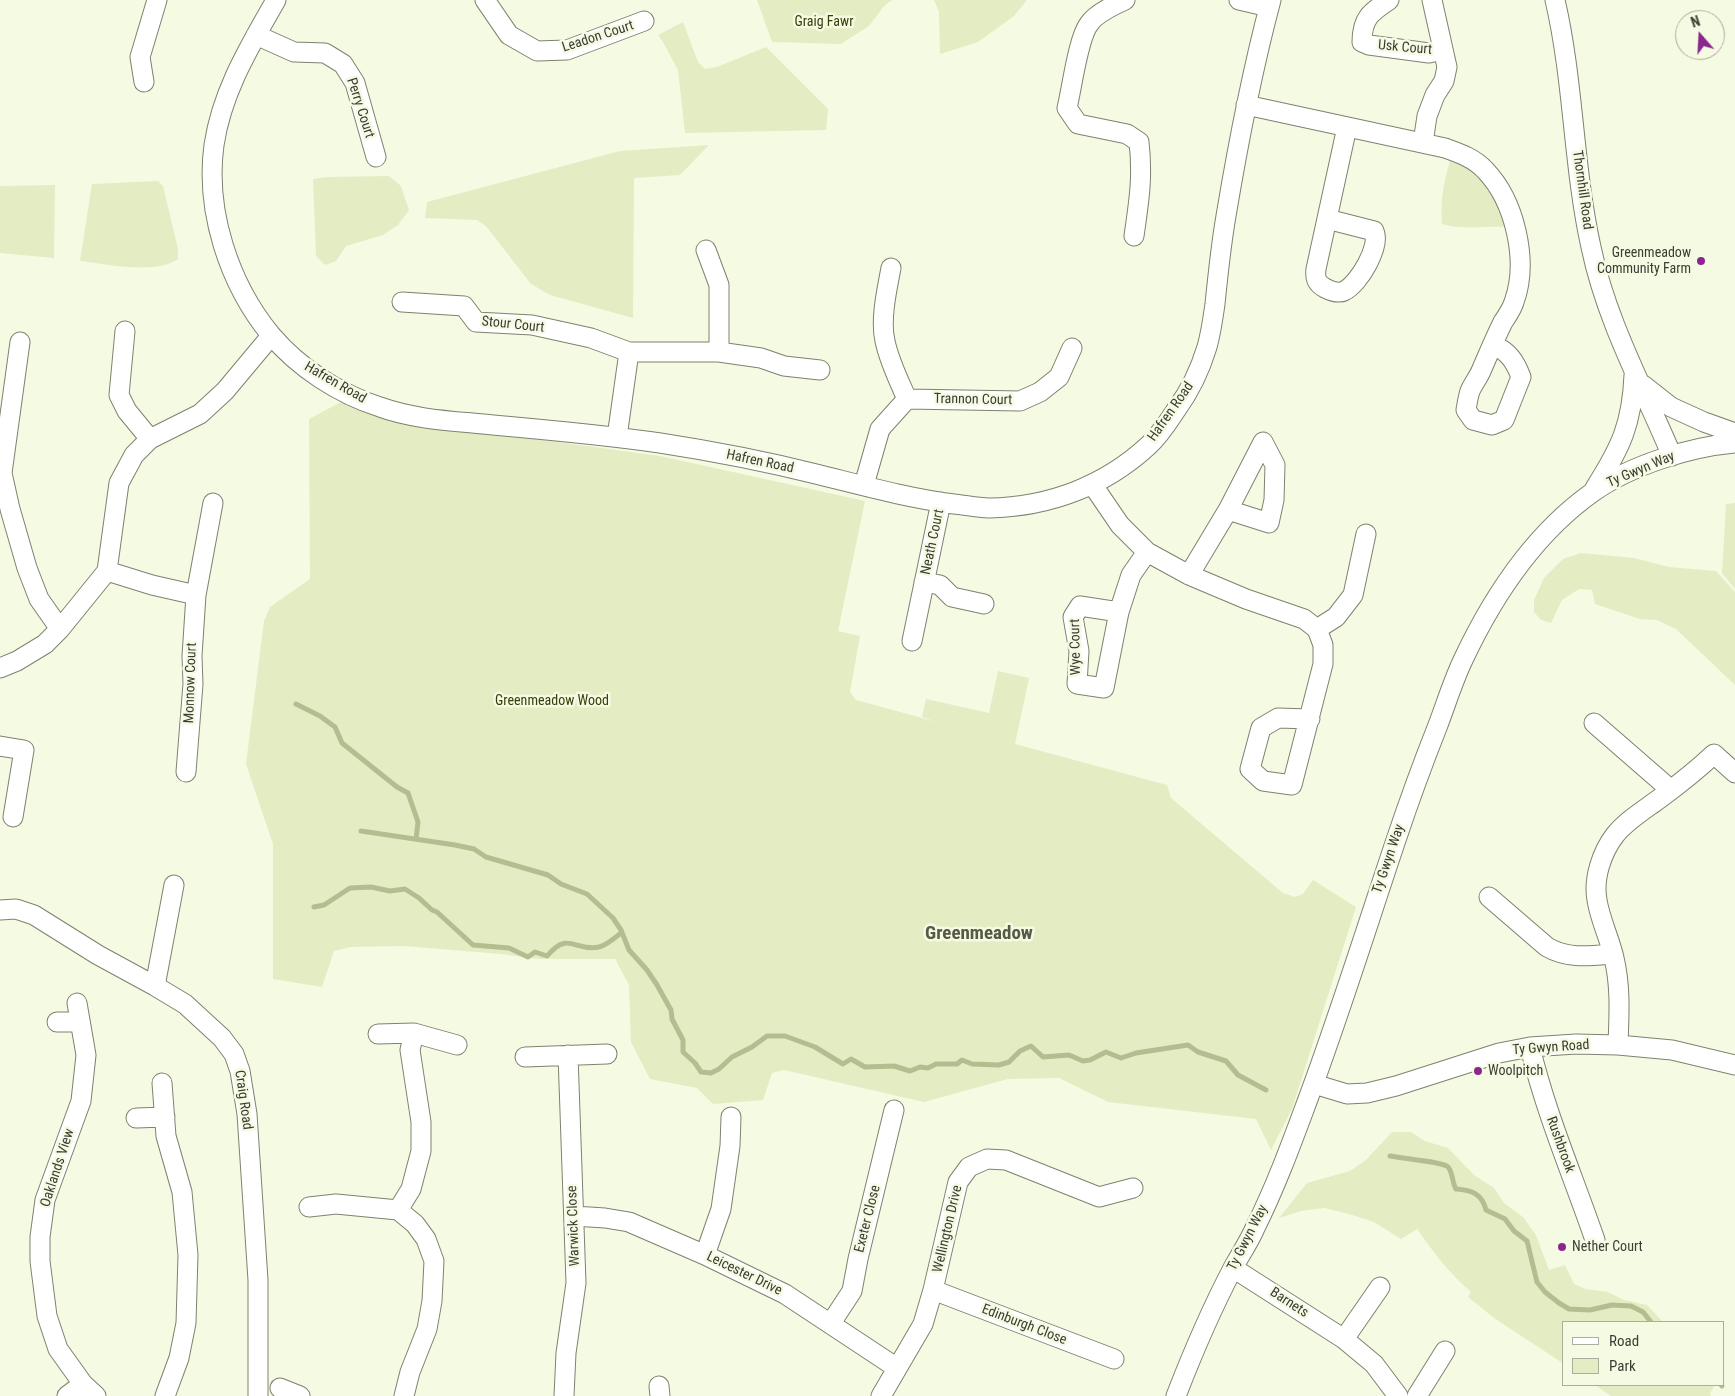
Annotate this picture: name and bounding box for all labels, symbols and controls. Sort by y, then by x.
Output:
north arrow [1675,10,1725,60]
text: N [1689,13,1702,31]
park label: Graig Fawr [795,14,853,30]
street label: Leadon Court [560,18,636,56]
street label: Usk Court [1377,37,1433,59]
street label: Perry Court [342,76,378,140]
street label: Thornhill Road [1568,149,1596,231]
place label: Greenmeadow Community Farm [1597,245,1691,278]
marker: Greenmeadow Community Farm [1695,255,1707,267]
street label: Stour Court [481,313,545,337]
street label: Hafren Road [301,359,369,407]
street label: Hafren Road [1144,379,1198,445]
street label: Trannon Court [934,391,1012,409]
street label: Hafren Road [725,447,795,477]
street label: Ty Gwyn Way [1605,448,1677,492]
street label: Neath Court [918,508,948,576]
street label: Wye Court [1067,619,1085,675]
street label: Monnow Court [181,642,201,724]
park label: Greenmeadow Wood [495,693,609,709]
street label: Ty Gwyn Way [1369,822,1409,896]
district label: Greenmeadow [925,923,1033,945]
street label: Ty Gwyn Road [1512,1037,1590,1059]
place label: Woolpitch [1488,1063,1543,1079]
marker: Woolpitch [1472,1065,1484,1077]
street label: Craig Road [231,1069,255,1131]
street label: Rushbrook [1542,1115,1578,1175]
street label: Oaklands View [37,1127,79,1209]
street label: Exeter Close [852,1184,884,1254]
street label: Wellington Drive [930,1184,966,1274]
street label: Warwick Close [564,1185,584,1267]
street label: Ty Gwyn Way [1224,1202,1272,1274]
place label: Nether Court [1572,1239,1643,1255]
marker: Nether Court [1556,1241,1568,1253]
street label: Leicester Drive [703,1248,785,1300]
street label: Barnets [1267,1284,1311,1322]
street label: Edinburgh Close [979,1301,1069,1349]
legend [1562,1321,1725,1386]
text: Road [1609,1332,1639,1350]
text: Park [1609,1357,1636,1375]

